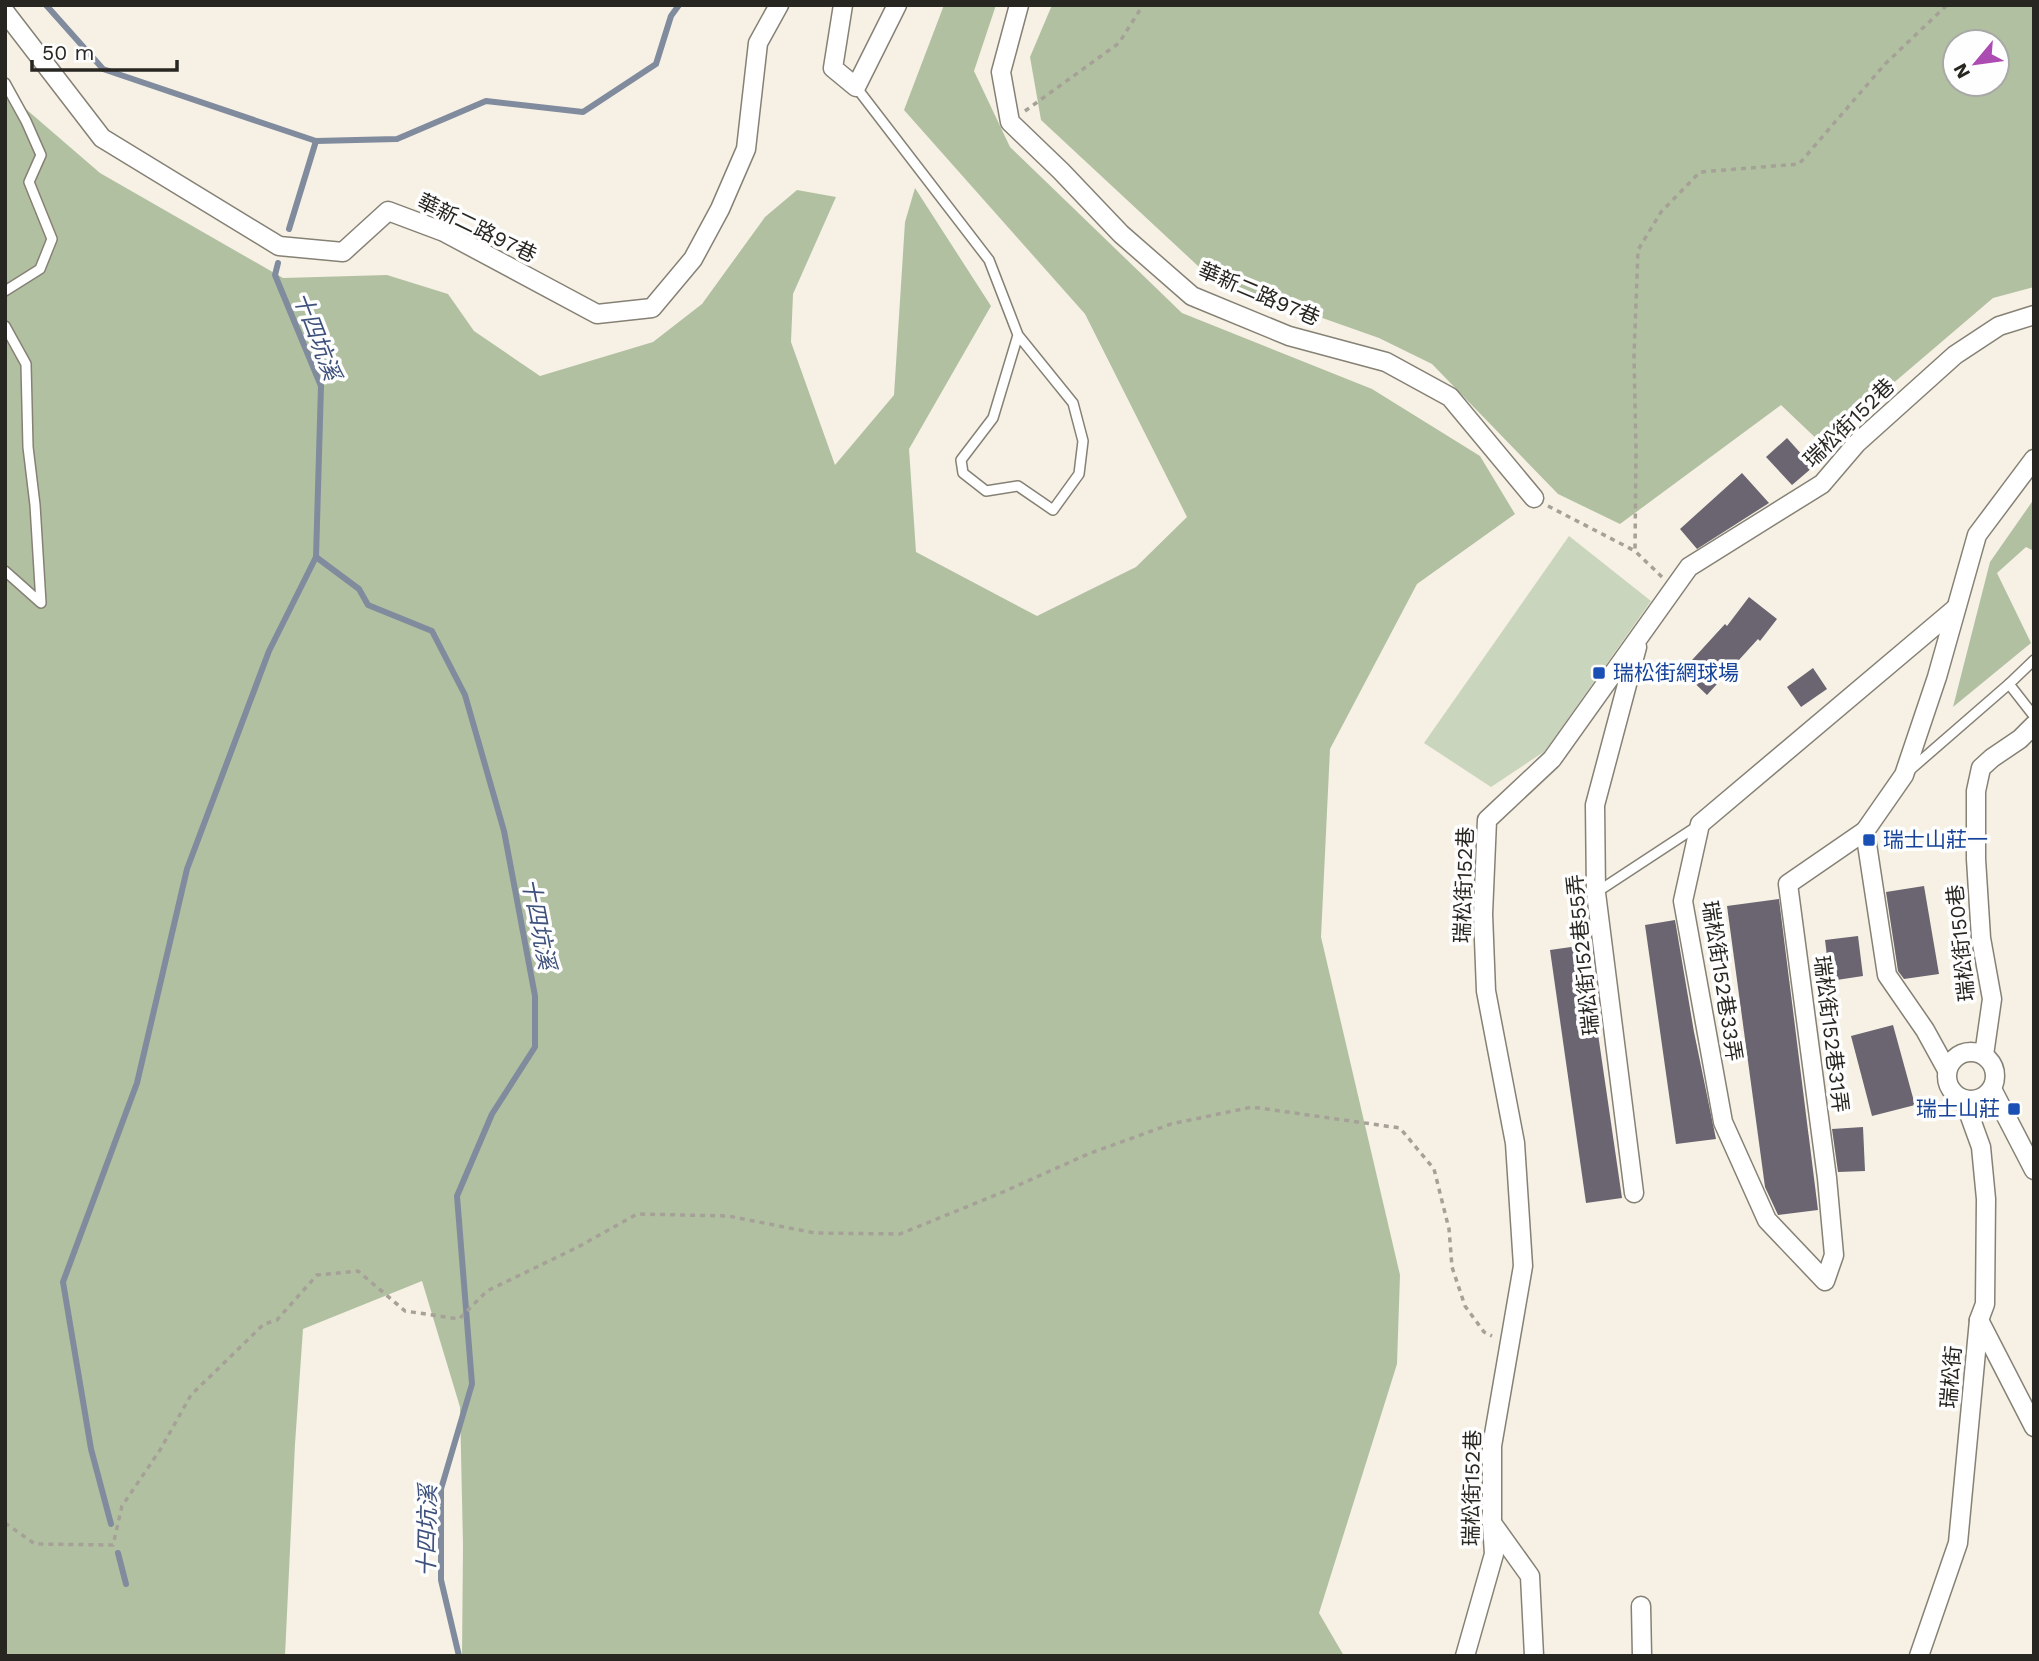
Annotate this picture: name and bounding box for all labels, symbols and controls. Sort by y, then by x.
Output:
scale bar [32,28,177,72]
north arrow [1941,28,2011,98]
text: 50 m [42,40,94,65]
text: N [1948,59,1975,83]
street label: 華新二路97巷 [414,188,541,267]
street label: 華新二路97巷 [1195,257,1324,330]
water label: 十四坑溪 [287,288,347,387]
street label: 瑞松街152巷 [1798,373,1899,472]
place label: 瑞松街網球場 [1613,660,1739,685]
marker: 瑞松街網球場 [1591,665,1607,681]
street label: 瑞松街152巷 [1449,826,1478,944]
place label: 瑞士山莊一 [1883,827,1988,852]
marker: 瑞士山莊一 [1861,832,1877,848]
street label: 瑞松街152巷55弄 [1562,873,1603,1037]
water label: 十四坑溪 [516,876,561,975]
street label: 瑞松街150巷 [1942,883,1979,1003]
street label: 瑞松街152巷33弄 [1697,899,1748,1063]
street label: 瑞松街152巷31弄 [1809,954,1854,1114]
place label: 瑞士山莊 [1916,1096,2000,1121]
marker: 瑞士山莊 [2006,1101,2022,1117]
street label: 瑞松街 [1935,1344,1966,1409]
street label: 瑞松街152巷 [1458,1429,1485,1547]
water label: 十四坑溪 [413,1482,442,1577]

